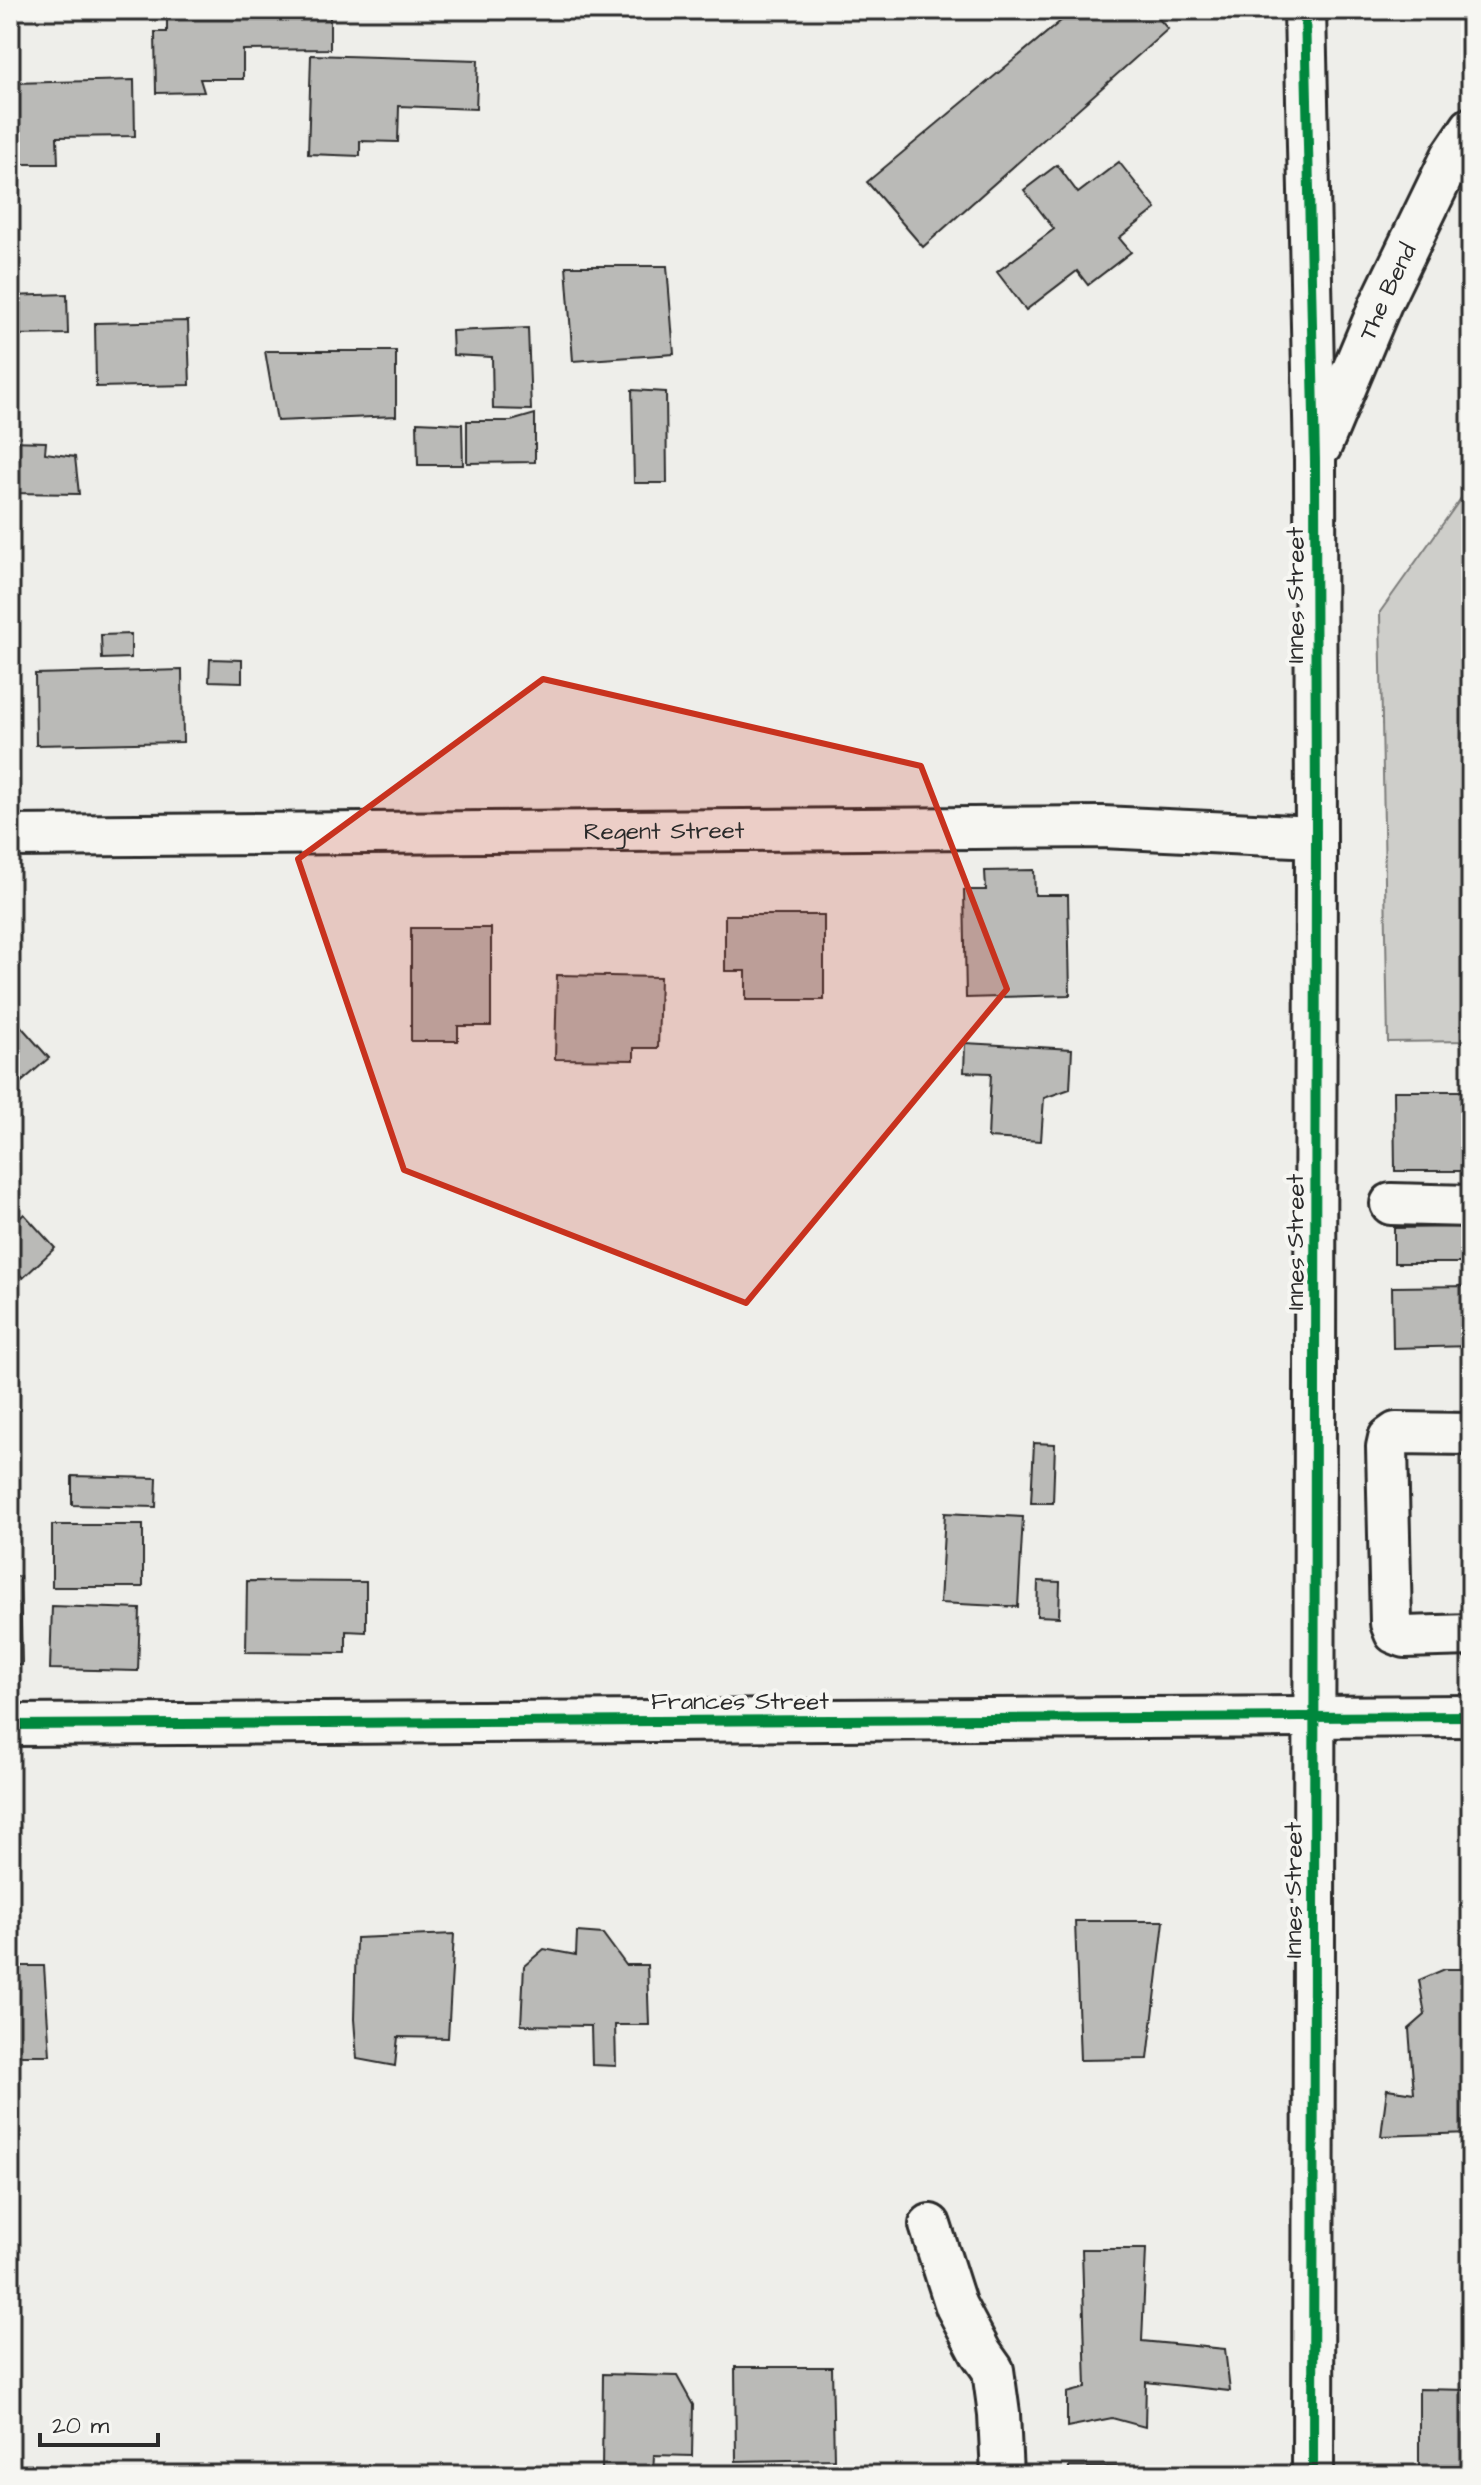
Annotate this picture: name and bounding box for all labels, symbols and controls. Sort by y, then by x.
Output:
street label: The Bend [1351,238,1425,346]
street label: Innes Street [1279,527,1313,663]
street label: Regent Street [583,814,745,850]
street label: Innes Street [1279,1174,1313,1310]
street label: Frances Street [651,1685,829,1719]
street label: Innes Street [1277,1822,1311,1958]
scale bar [40,2397,158,2447]
text: 20 m [52,2409,109,2443]

